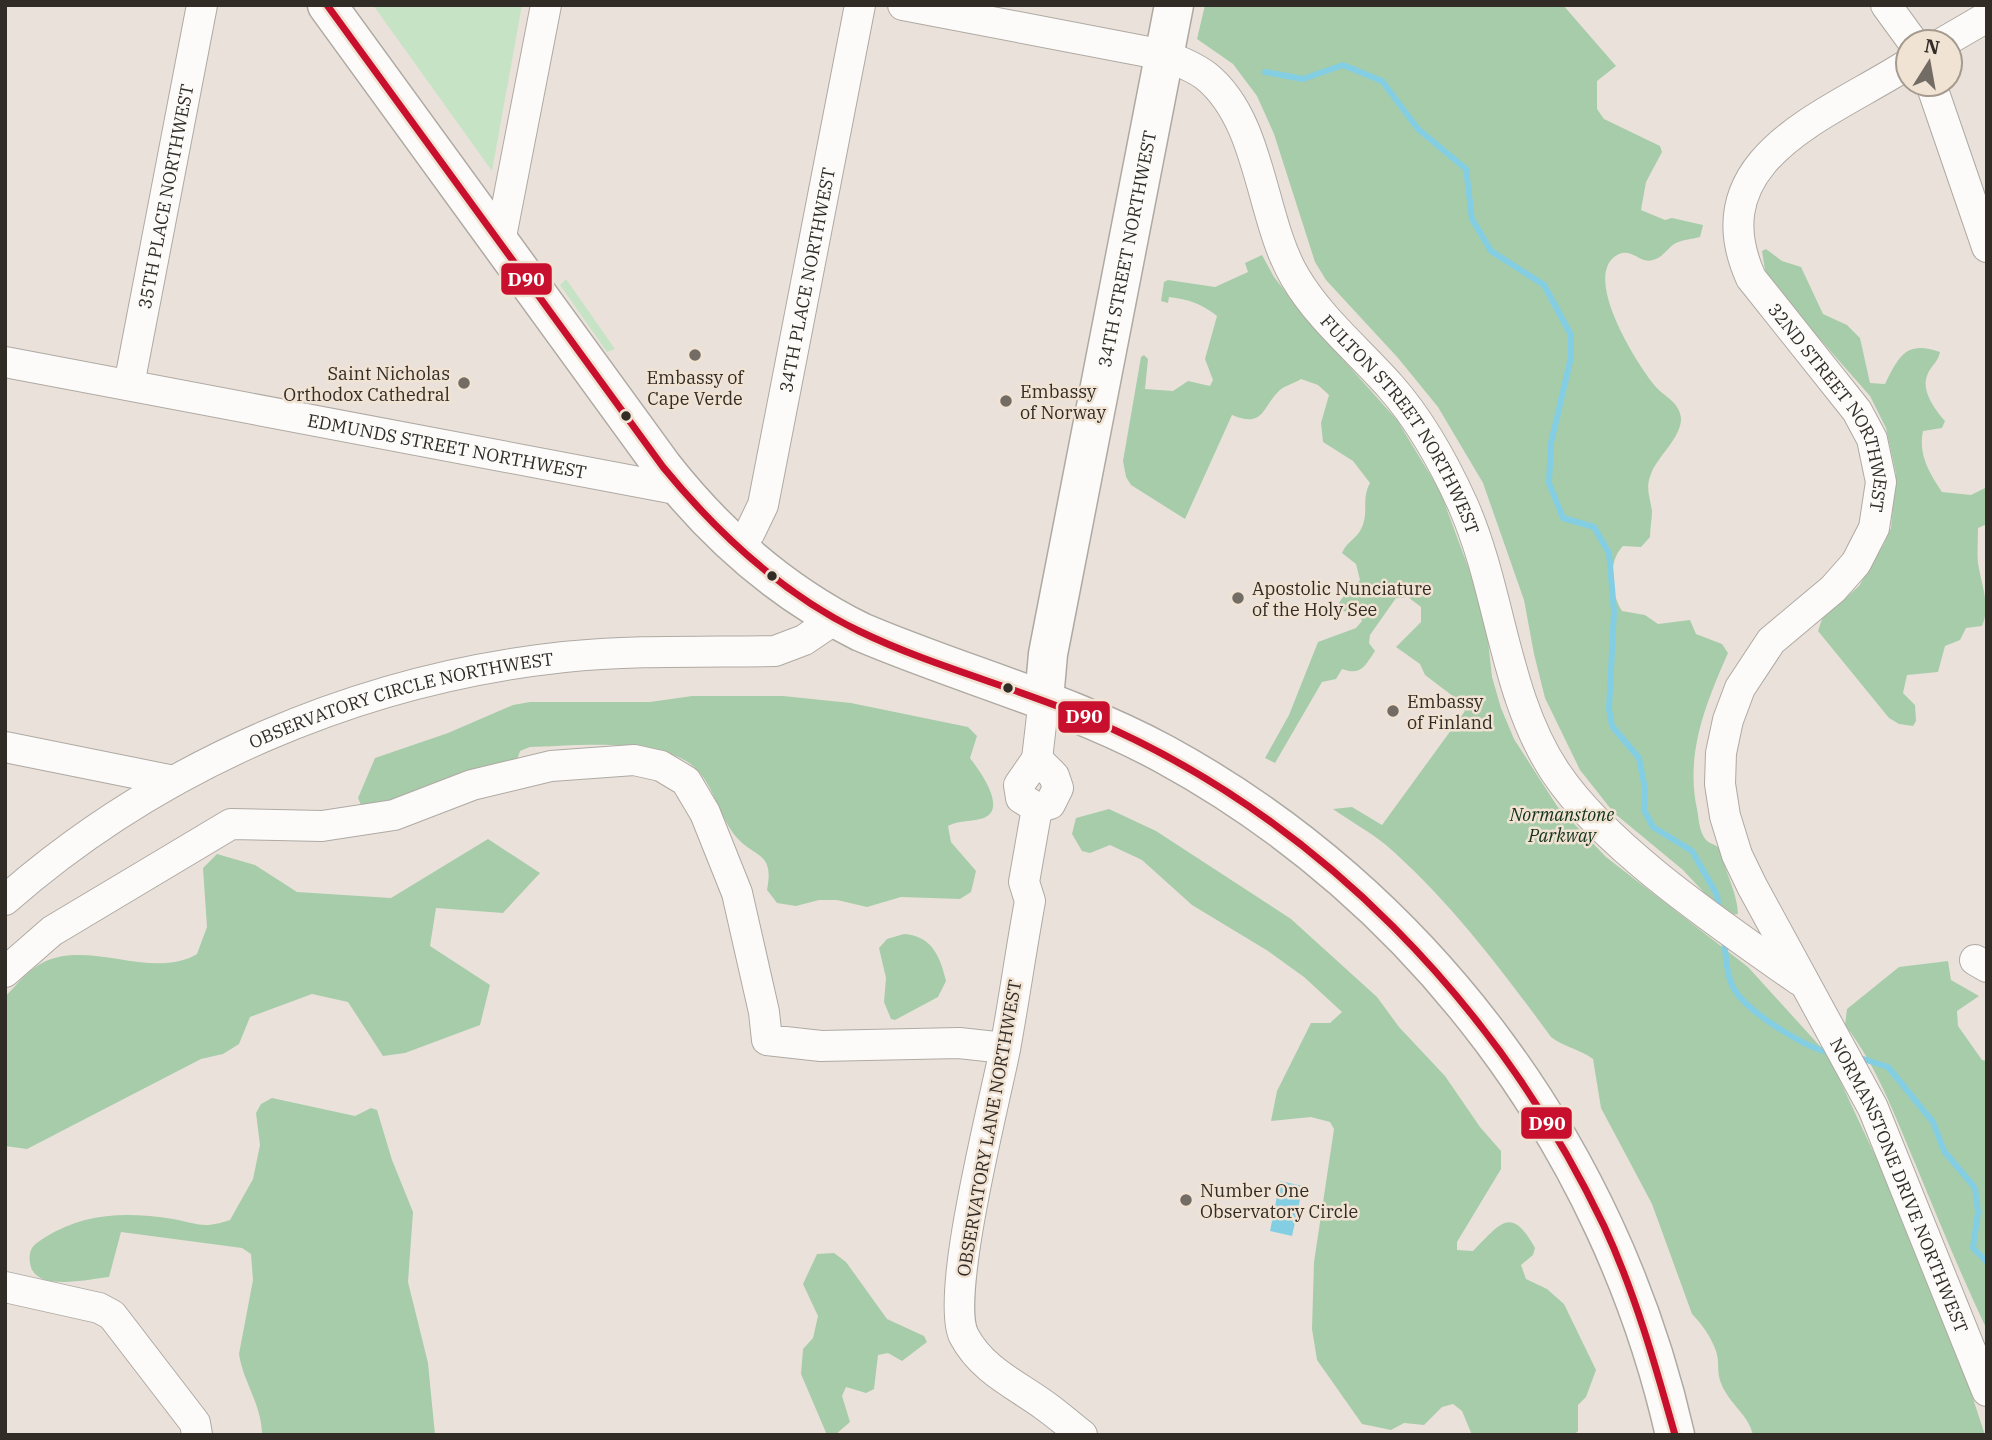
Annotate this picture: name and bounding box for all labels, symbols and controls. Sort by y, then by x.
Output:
north arrow [1894,28,1964,98]
text: N [1923,33,1942,60]
street label: 35TH PLACE NORTHWEST [132,82,198,311]
street label: 34TH STREET NORTHWEST [1092,128,1161,369]
street label: 34TH PLACE NORTHWEST [774,165,840,394]
line badge: D90 [500,262,553,296]
text: D90 [507,267,545,291]
street label: 32ND STREET NORTHWEST [1764,298,1893,514]
street label: FULTON STREET NORTHWEST [1316,309,1485,537]
marker: Embassy of Cape Verde [687,347,703,363]
place label: Saint Nicholas Orthodox Cathedral [283,362,450,406]
place label: Embassy of Cape Verde [647,366,745,410]
marker: Saint Nicholas Orthodox Cathedral [456,375,472,391]
place label: Embassy of Norway [1020,380,1106,424]
marker: Embassy of Norway [998,393,1014,409]
street label: EDMUNDS STREET NORTHWEST [306,408,589,483]
unlabelled marker [619,409,633,423]
unlabelled marker [765,569,779,583]
place label: Apostolic Nunciature of the Holy See [1252,577,1432,621]
marker: Apostolic Nunciature of the Holy See [1230,590,1246,606]
street label: OBSERVATORY CIRCLE NORTHWEST [245,647,555,753]
unlabelled marker [1001,681,1015,695]
place label: Embassy of Finland [1407,690,1493,734]
line badge: D90 [1057,700,1111,734]
marker: Embassy of Finland [1385,703,1401,719]
text: D90 [1065,704,1103,728]
park label: Normanstone Parkway [1509,803,1614,847]
street label: OBSERVATORY LANE NORTHWEST [952,977,1027,1278]
street label: NORMANSTONE DRIVE NORTHWEST [1825,1033,1974,1336]
line badge: D90 [1520,1106,1573,1140]
text: D90 [1528,1111,1566,1135]
place label: Number One Observatory Circle [1200,1179,1358,1223]
marker: Number One Observatory Circle [1178,1192,1194,1208]

